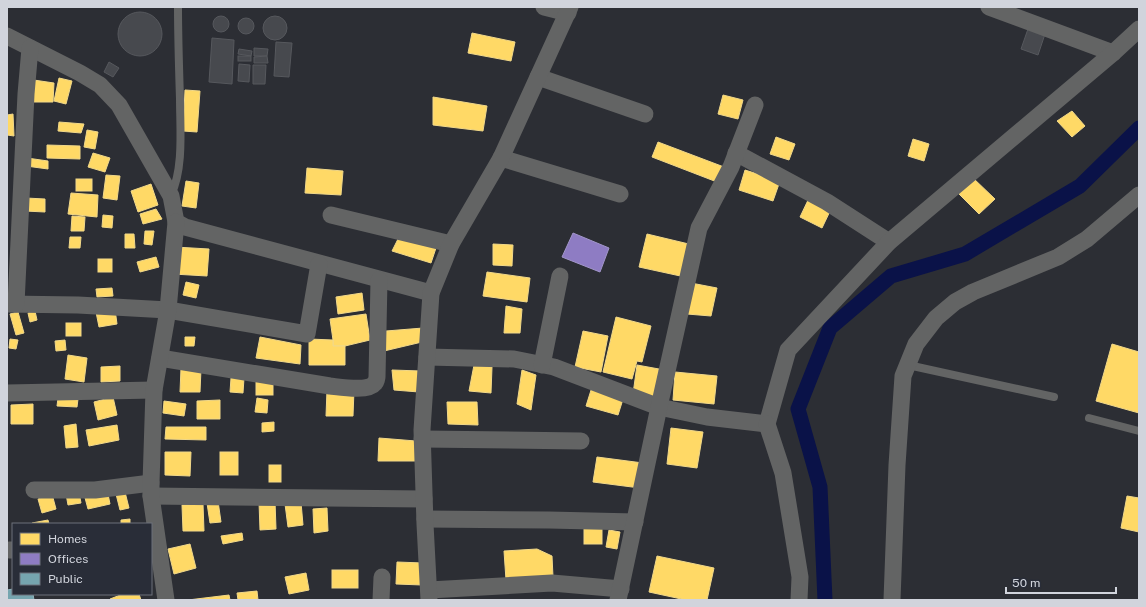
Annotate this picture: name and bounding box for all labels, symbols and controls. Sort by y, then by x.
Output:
legend [12,523,152,595]
text: Homes [48,532,87,546]
text: Offices [48,552,88,566]
scale bar [1006,569,1116,595]
text: Public [48,572,83,586]
text: 50 m [1012,576,1040,590]

